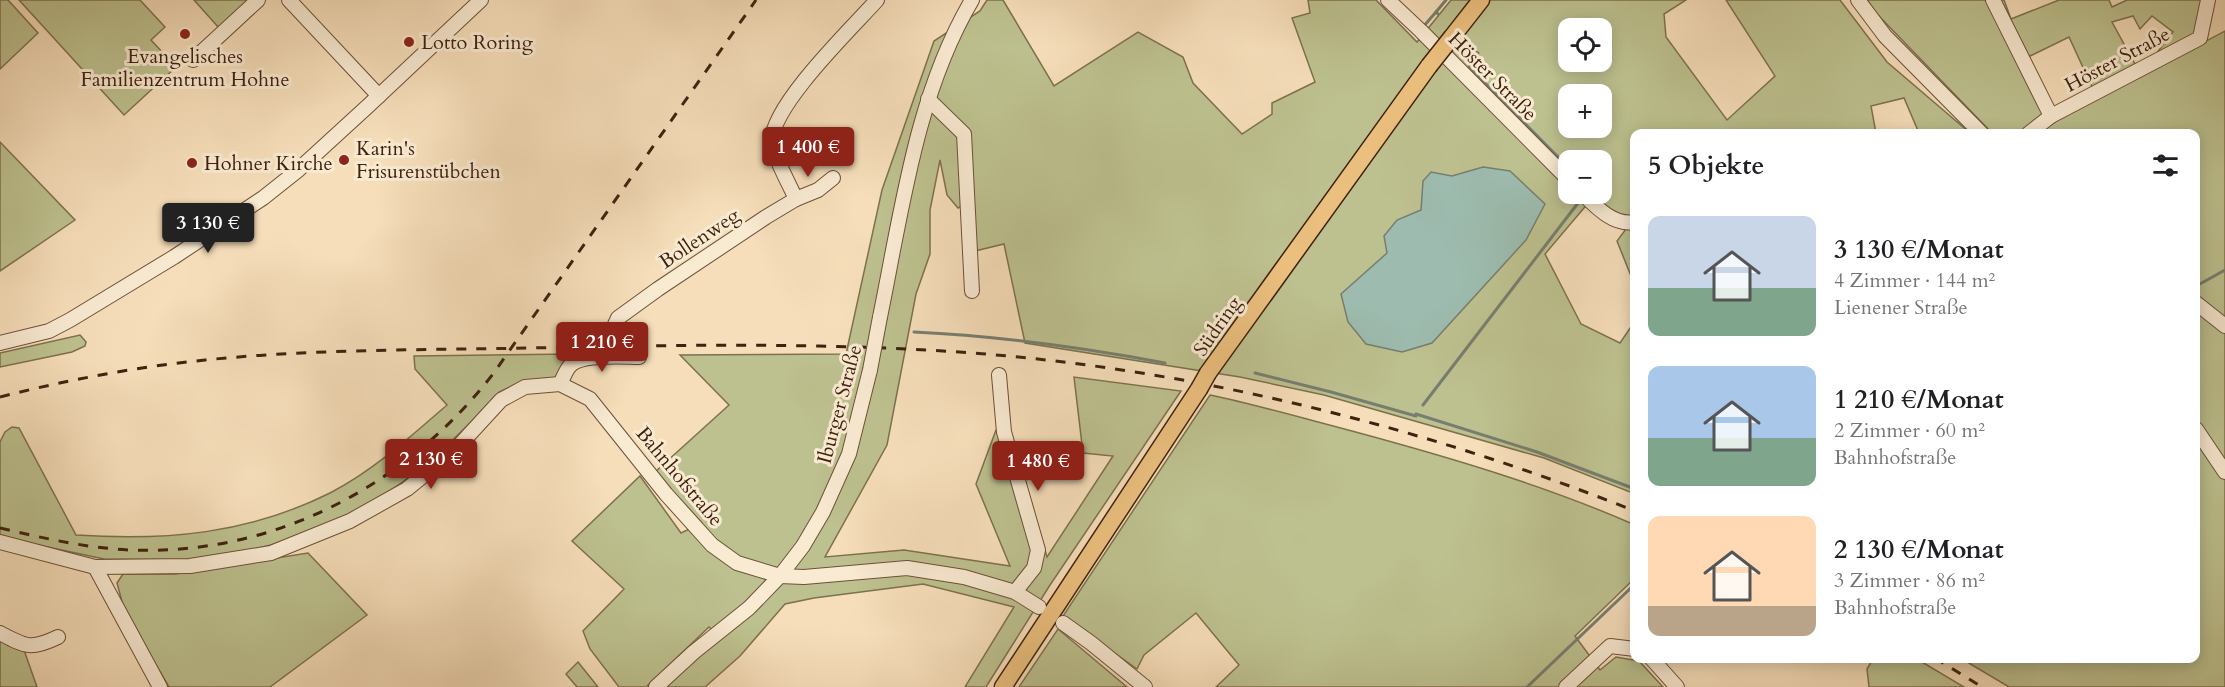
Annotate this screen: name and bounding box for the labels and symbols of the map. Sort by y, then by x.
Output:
street label: Höster Straße [2060,20,2175,98]
street label: Höster Straße [1442,26,1543,127]
marker: Evangelisches Familienzentrum Hohne [178,27,192,41]
place label: Lotto Roring [421,29,534,56]
marker: Lotto Roring [402,35,416,49]
place label: Evangelisches Familienzentrum Hohne [81,43,289,93]
pin: 1 400 € [753,127,863,178]
place label: Karin's Frisurenstübchen [356,135,502,185]
place label: Hohner Kirche [204,150,333,177]
marker: Karin's Frisurenstübchen [337,153,351,167]
marker: Hohner Kirche [185,156,199,170]
street label: Bollenweg [654,201,745,275]
pin: 3 130 € [153,203,263,254]
street label: Südring [1187,290,1248,362]
pin: 1 210 € [547,322,657,373]
street label: Iburger Straße [811,342,868,467]
street label: Bahnhofstraße [630,421,729,532]
pin: 2 130 € [376,439,486,490]
pin: 1 480 € [983,441,1093,492]

